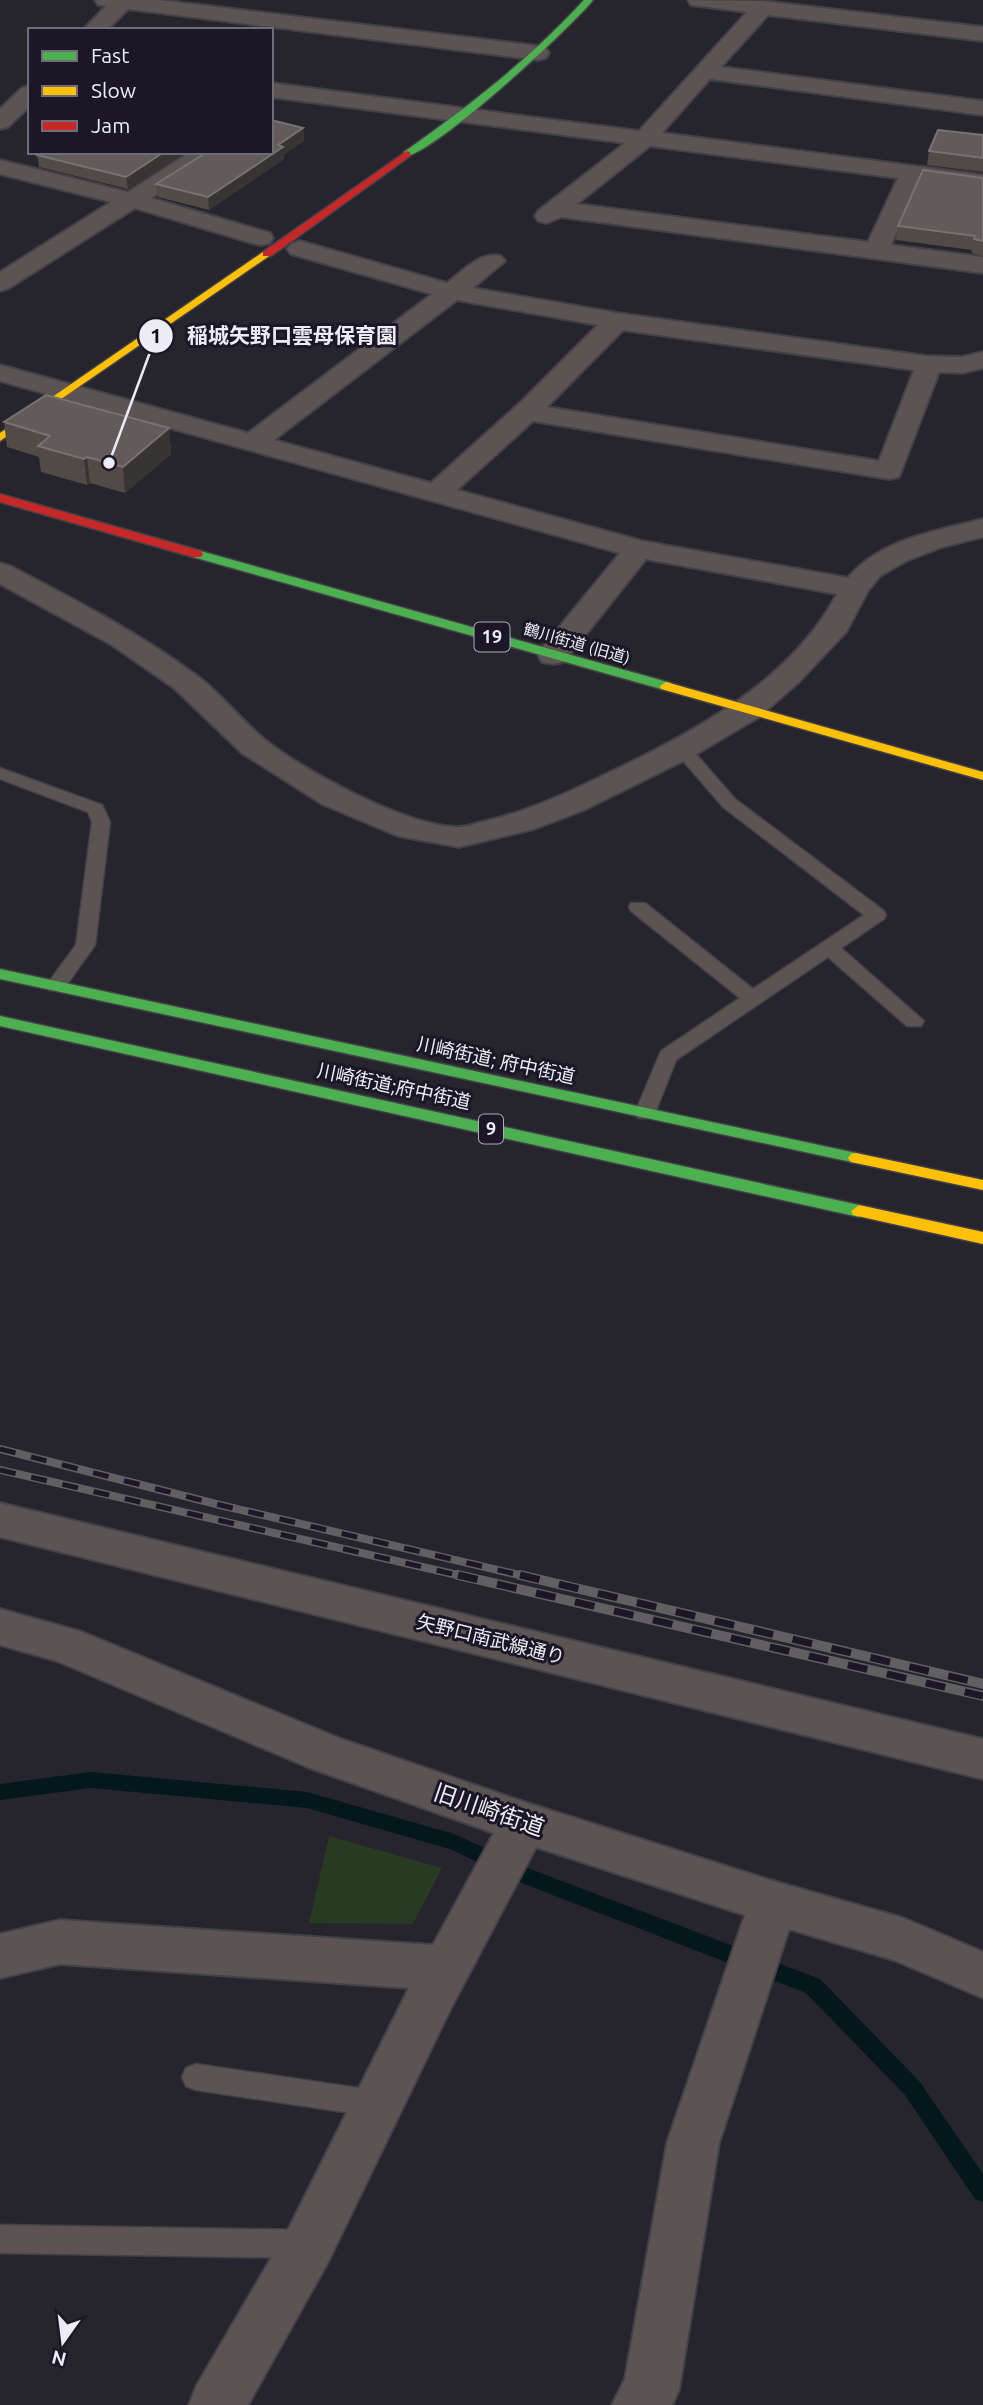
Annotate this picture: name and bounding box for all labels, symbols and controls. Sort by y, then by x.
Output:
legend [28,28,273,154]
text: Fast [91,43,129,67]
text: Slow [91,78,136,102]
text: Jam [91,113,130,137]
callout: 稲城矢野口雲母保育園 [138,315,411,357]
text: 1 [150,323,162,347]
text: 稲城矢野口雲母保育園 [187,323,397,347]
street label: 鶴川街道 (旧道) [521,619,632,668]
road number: 19 [475,622,510,652]
street label: 川崎街道; 府中街道 [415,1033,577,1087]
street label: 川崎街道;府中街道 [315,1059,473,1113]
road number: 9 [479,1114,503,1144]
street label: 矢野口南武線通り [415,1610,567,1668]
street label: 旧川崎街道 [431,1779,548,1840]
north arrow [28,2307,98,2377]
text: N [49,2346,68,2371]

